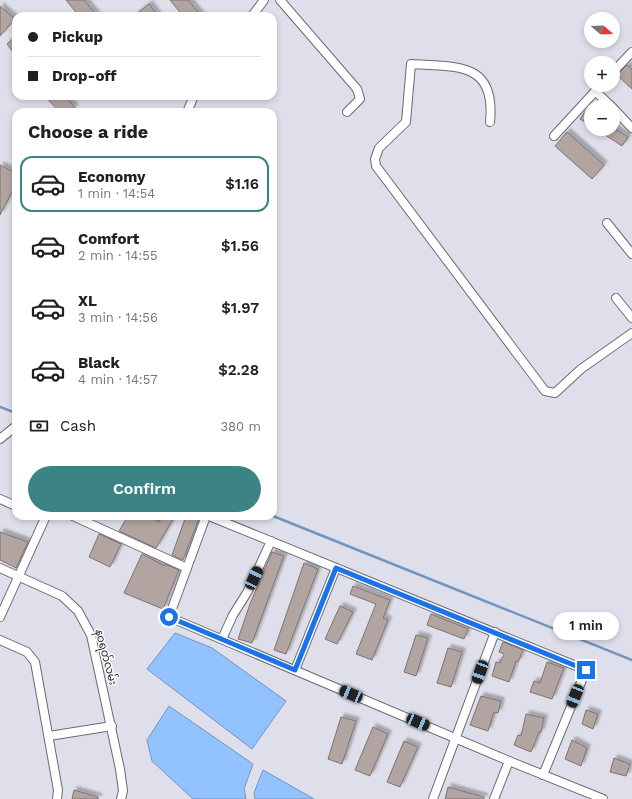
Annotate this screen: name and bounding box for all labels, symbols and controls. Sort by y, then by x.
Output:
north arrow [584,12,620,48]
map controls [584,12,620,136]
text: Pickup [52,28,103,46]
button: + [584,56,620,92]
text: Drop-off [52,67,117,85]
button: − [584,100,620,136]
text: Choose a ride [28,121,148,142]
icon: car [30,166,66,202]
text: Economy [78,168,145,186]
text: $1.16 [225,175,259,193]
text: 1 min · 14:54 [78,186,155,201]
icon: car [30,228,66,264]
text: Comfort [78,230,139,248]
text: $1.56 [221,237,259,255]
text: 2 min · 14:55 [78,248,157,263]
icon: car [30,290,66,326]
text: XL [78,292,97,310]
text: $1.97 [221,299,259,317]
text: 3 min · 14:56 [78,310,158,325]
icon: car [30,352,66,388]
text: Black [78,354,120,372]
text: $2.28 [218,361,259,379]
text: 4 min · 14:57 [78,372,158,387]
icon: cash [28,415,50,437]
text: Cash [60,417,96,435]
text: 380 m [221,419,261,434]
button: Confirm [28,466,261,512]
car [243,565,265,591]
route start [160,608,178,626]
callout: 1 min [553,612,619,640]
text: 1 min [569,618,603,633]
street label: နဝရတ်လမ်း [90,627,121,687]
car [470,659,490,685]
route end [577,661,595,679]
car [565,683,585,709]
car [338,684,364,704]
car [405,712,431,732]

